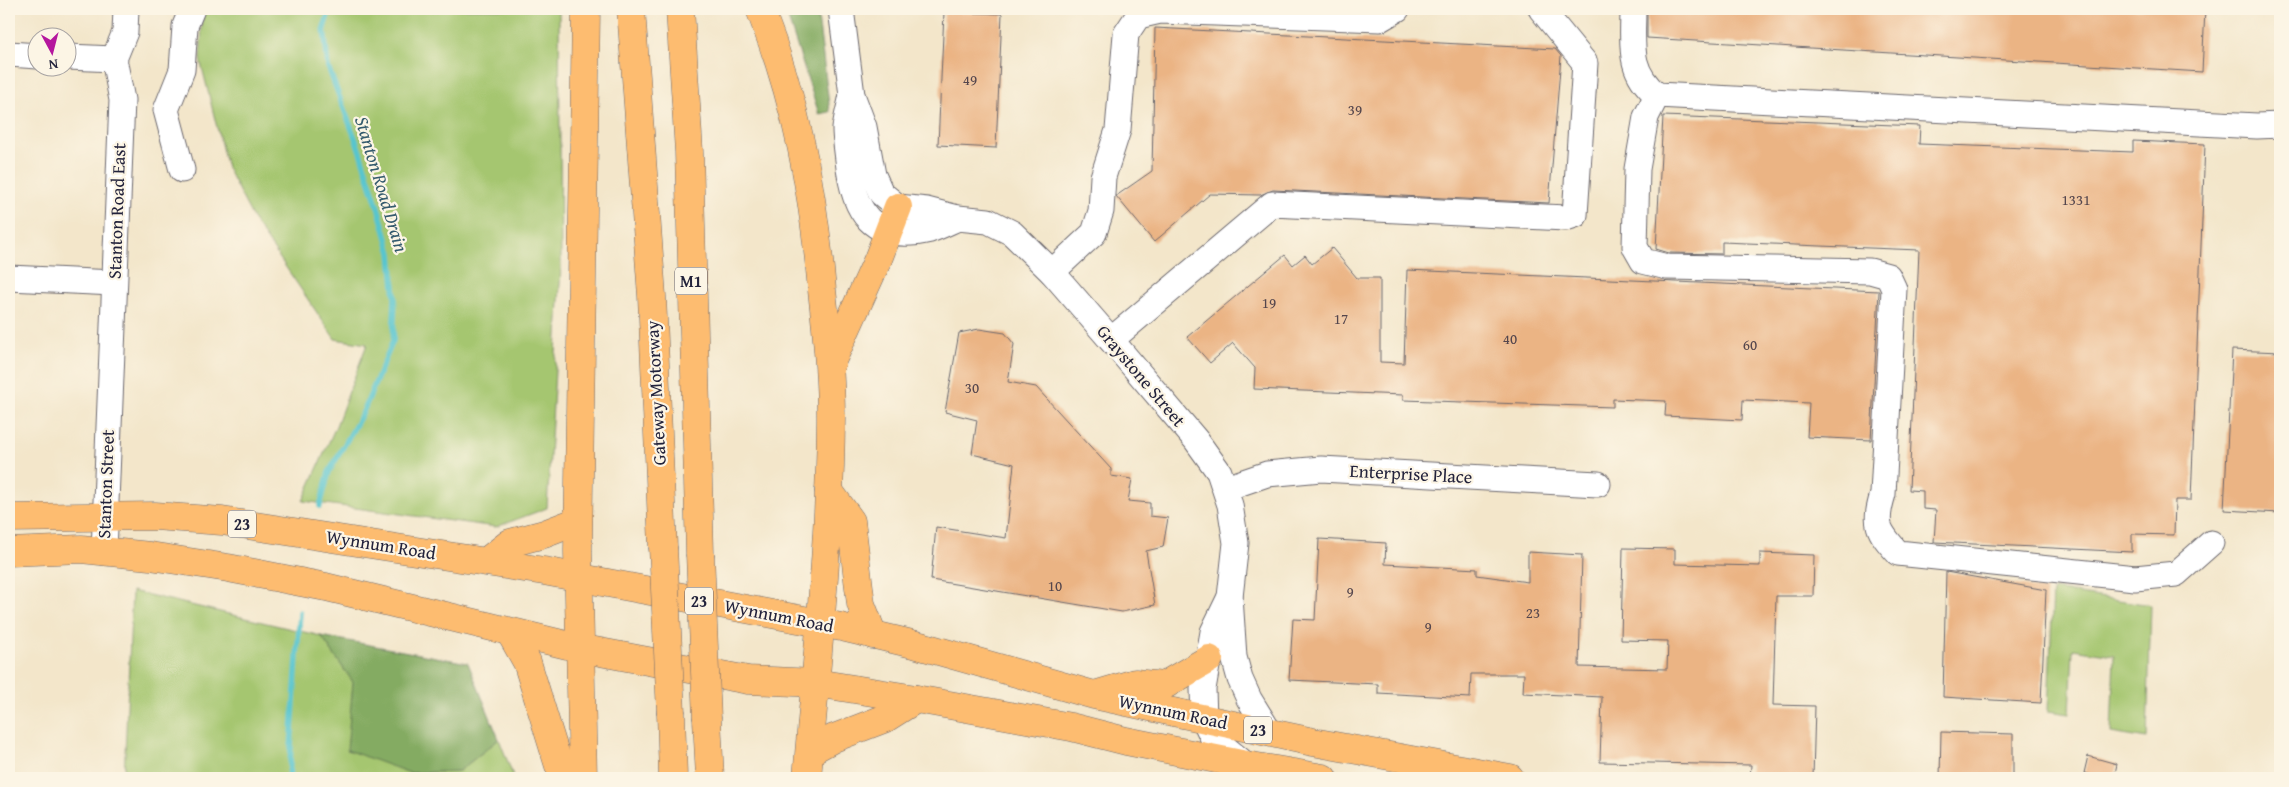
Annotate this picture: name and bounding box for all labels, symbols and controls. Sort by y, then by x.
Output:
north arrow [28,28,78,78]
text: N [47,54,59,75]
house number: 49 [963,69,977,90]
house number: 39 [1348,99,1362,120]
water label: Stanton Road Drain [348,112,416,256]
street label: Stanton Road East [101,142,132,279]
house number: 1331 [2062,189,2090,210]
road number: M1 [675,268,707,294]
house number: 19 [1262,292,1276,313]
house number: 17 [1334,308,1348,329]
street label: Graystone Street [1091,319,1193,433]
street label: Gateway Motorway [638,320,673,466]
house number: 40 [1503,328,1517,349]
house number: 60 [1743,334,1757,355]
house number: 30 [965,377,979,398]
street label: Stanton Street [90,428,121,539]
street label: Enterprise Place [1349,457,1473,490]
road number: 23 [228,510,256,538]
street label: Wynnum Road [324,523,438,567]
house number: 10 [1048,575,1062,596]
house number: 9 [1346,581,1354,602]
road number: 23 [685,588,713,614]
street label: Wynnum Road [722,592,836,639]
house number: 23 [1526,602,1540,623]
house number: 9 [1424,616,1432,637]
street label: Wynnum Road [1116,687,1230,736]
road number: 23 [1244,716,1272,744]

